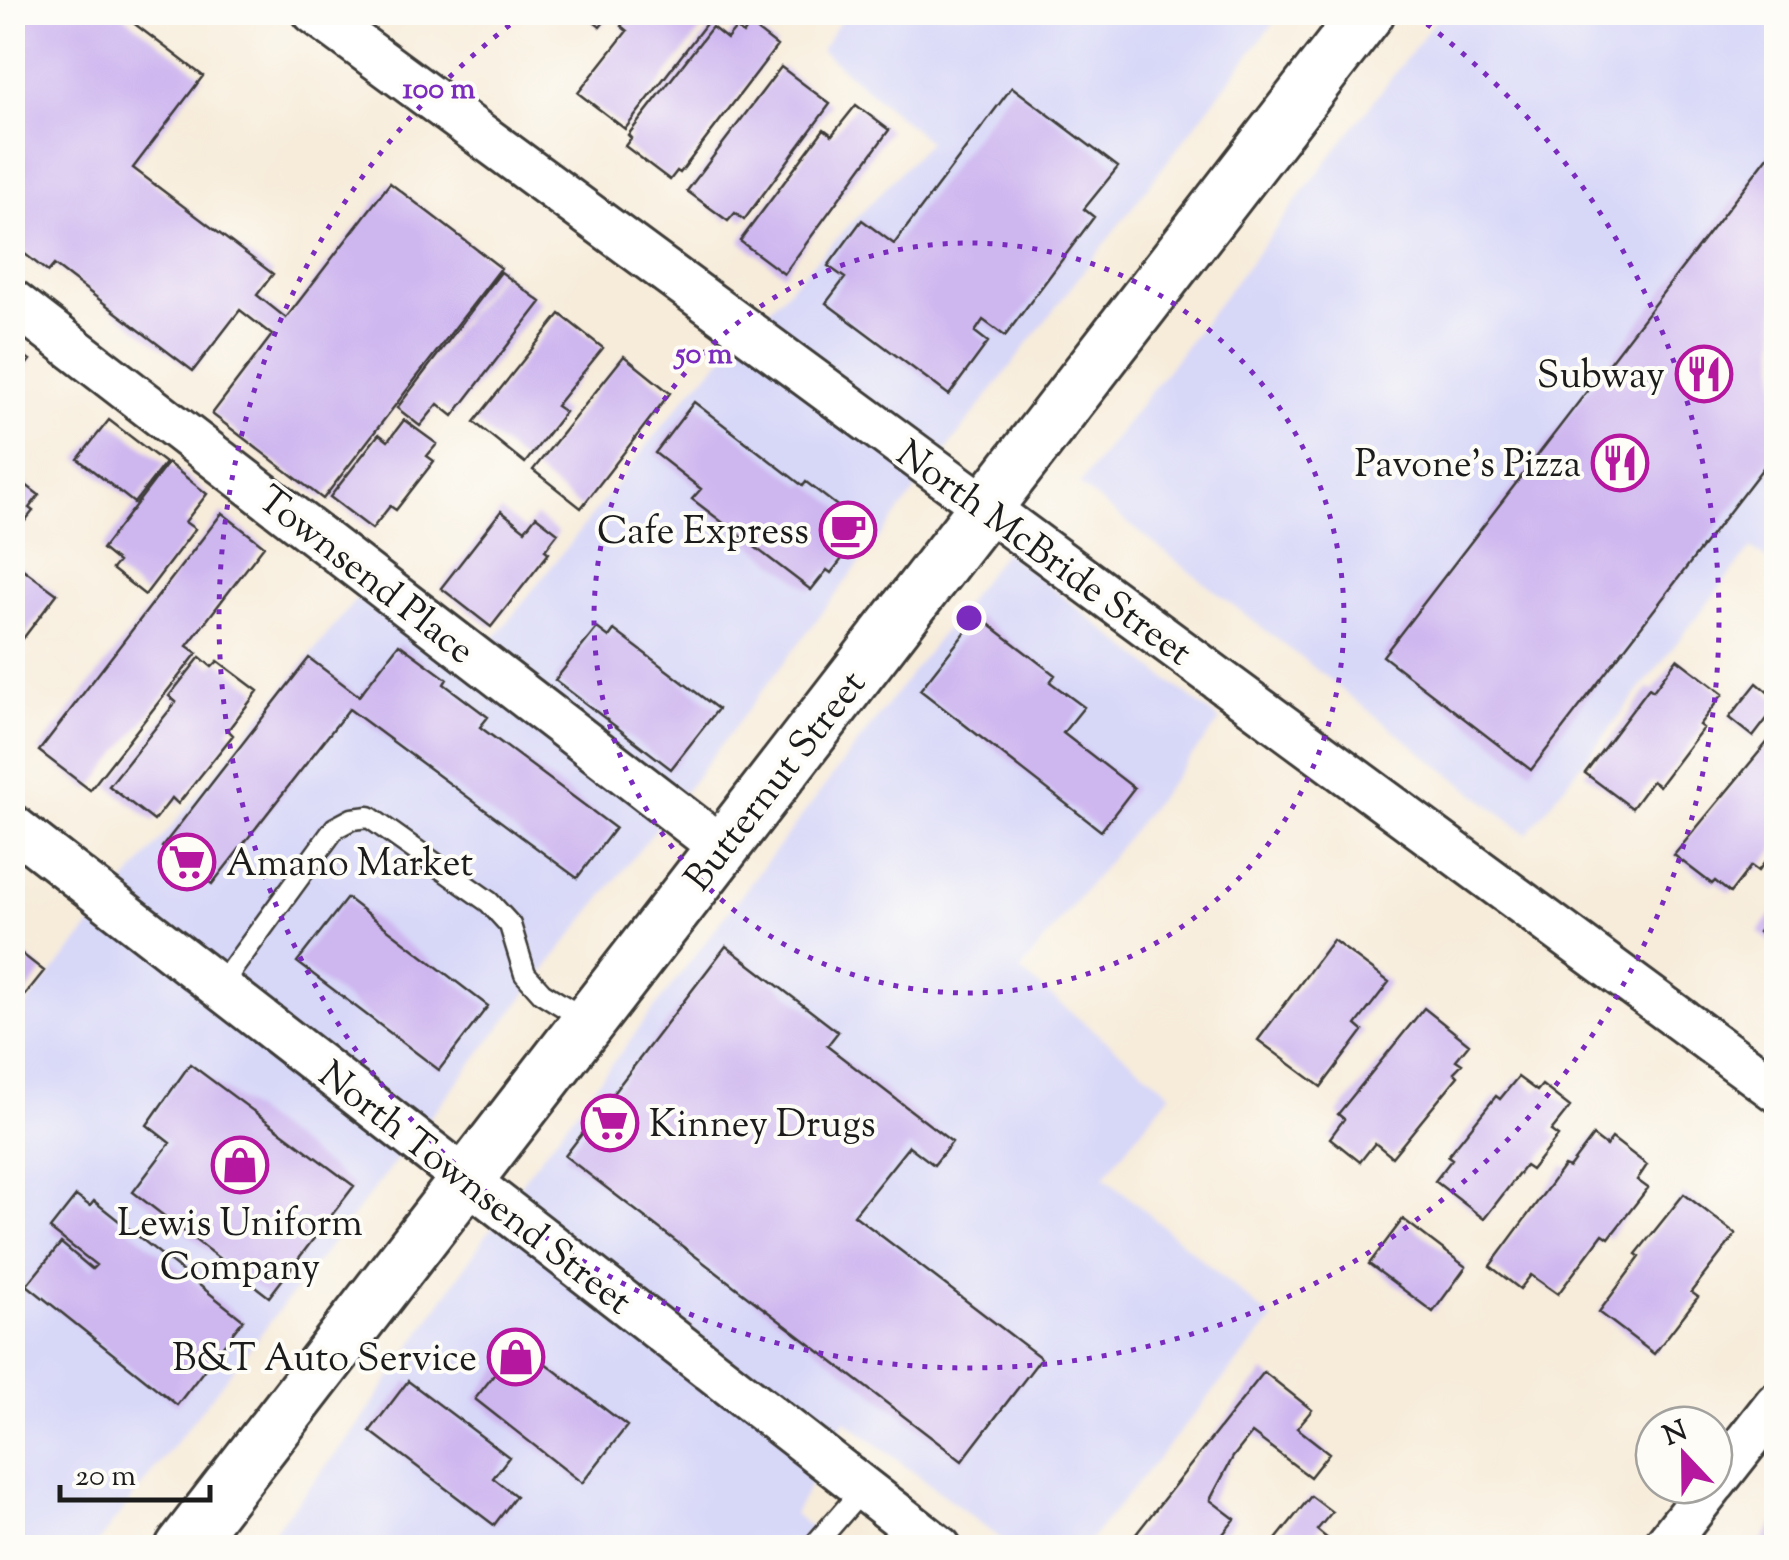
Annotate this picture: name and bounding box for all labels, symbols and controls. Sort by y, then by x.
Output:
text: 100 m [403,69,476,112]
text: 50 m [673,334,733,377]
restaurant icon: Subway [1674,344,1734,404]
place label: Subway [1537,351,1665,405]
street label: North McBride Street [884,429,1202,681]
restaurant icon: Pavone's Pizza [1590,433,1650,493]
place label: Pavone's Pizza [1354,440,1581,494]
street label: Townsend Place [245,475,484,679]
cafe icon: Cafe Express [818,500,878,560]
place label: Cafe Express [597,507,809,561]
centre of rings [951,600,987,636]
street label: Butternut Street [674,661,881,904]
supermarket icon: Amano Market [157,832,217,892]
place label: Amano Market [226,839,473,893]
street label: North Townsend Street [305,1050,642,1330]
supermarket icon: Kinney Drugs [580,1093,640,1153]
place label: Kinney Drugs [649,1100,876,1154]
shop icon: Lewis Uniform Company [210,1135,270,1195]
place label: Lewis Uniform Company [117,1199,363,1297]
shop icon: B&T Auto Service [486,1327,546,1387]
place label: B&T Auto Service [172,1334,477,1388]
north arrow [1634,1405,1734,1505]
text: N [1658,1412,1694,1457]
scale bar [60,1440,210,1502]
text: 20 m [75,1456,136,1499]

